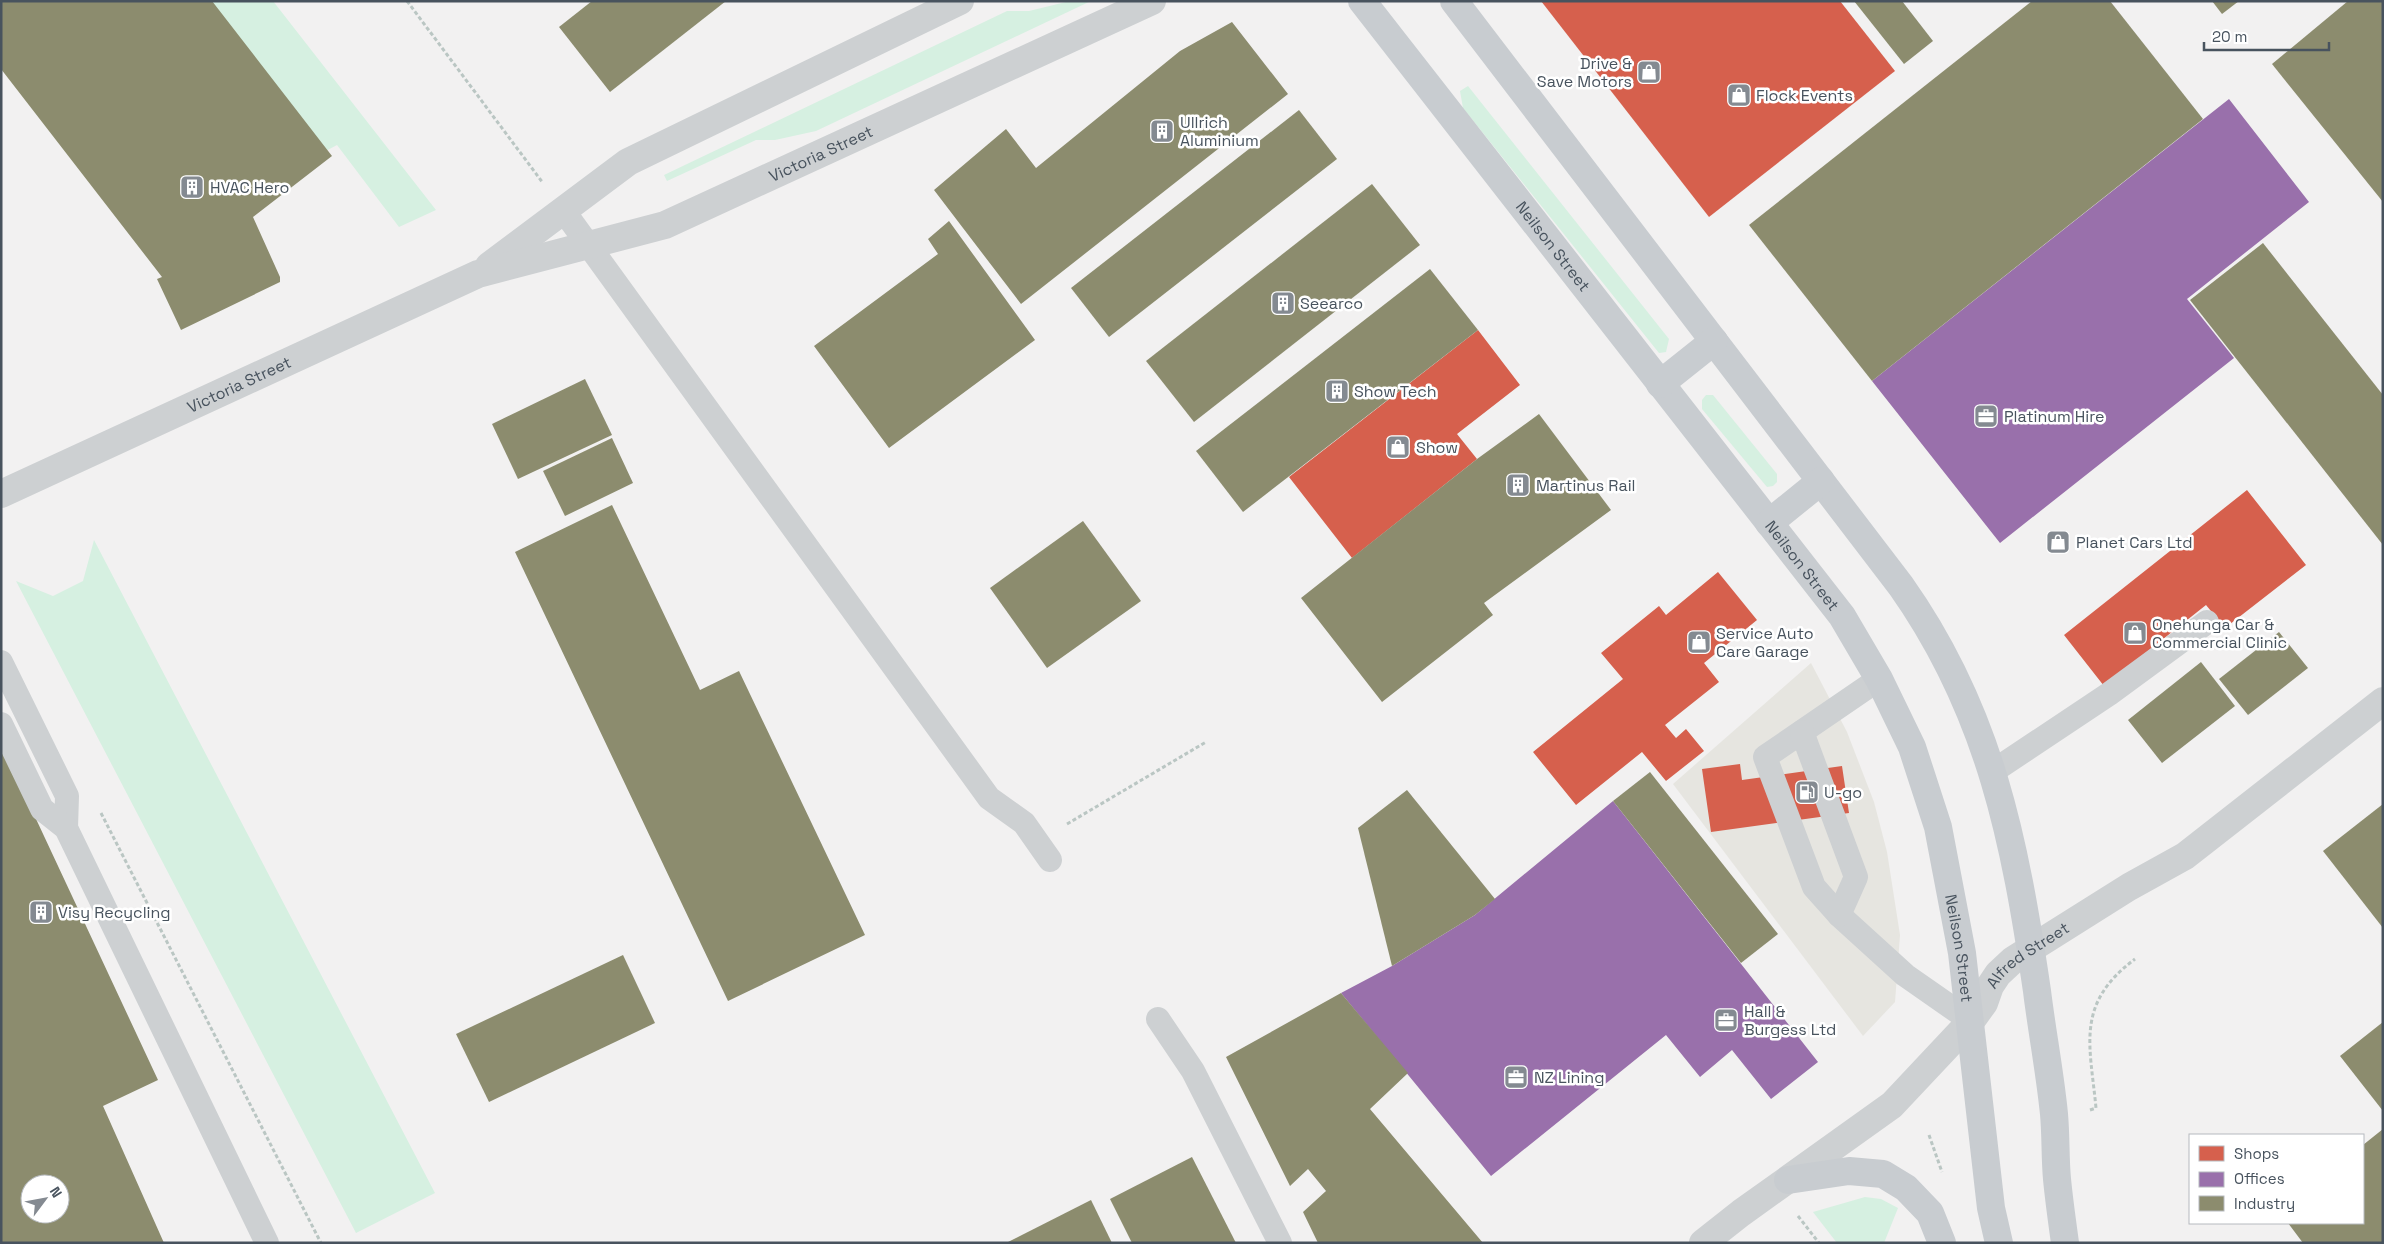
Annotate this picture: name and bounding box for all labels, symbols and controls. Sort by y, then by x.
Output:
scale bar [2204,20,2329,52]
text: 20 m [2212,27,2247,46]
place label: Drive & Save Motors [1537,53,1632,92]
shop icon: Drive & Save Motors [1636,59,1662,85]
shop icon: Flock Events [1726,82,1752,108]
place label: Flock Events [1756,85,1853,106]
place label: Ullrich Aluminium [1180,112,1259,151]
building icon: Ullrich Aluminium [1149,118,1175,144]
street label: Victoria Street [766,121,876,187]
building icon: HVAC Hero [179,174,205,200]
place label: HVAC Hero [210,177,289,198]
street label: Neilson Street [1511,197,1595,296]
building icon: Seearco [1270,290,1296,316]
place label: Seearco [1300,293,1363,314]
street label: Victoria Street [184,352,295,418]
building icon: Show Tech [1324,378,1350,404]
place label: Show Tech [1354,381,1437,402]
office icon: Platinum Hire [1973,403,1999,429]
place label: Platinum Hire [2004,406,2104,427]
shop icon: Show [1385,434,1411,460]
place label: Show [1416,437,1458,458]
building icon: Martinus Rail [1505,472,1531,498]
place label: Martinus Rail [1536,475,1636,496]
street label: Neilson Street [1760,516,1844,615]
shop icon: Planet Cars Ltd [2045,529,2071,555]
place label: Planet Cars Ltd [2076,532,2193,553]
place label: Onehunga Car & Commercial Clinic [2152,614,2287,653]
shop icon: Onehunga Car & Commercial Clinic [2122,620,2148,646]
place label: Service Auto Care Garage [1716,623,1814,662]
shop icon: Service Auto Care Garage [1686,629,1712,655]
fuel station icon: U-go [1794,779,1820,805]
place label: U-go [1824,782,1862,803]
street label: Neilson Street [1940,892,1978,1003]
building icon: Visy Recycling [28,899,54,925]
place label: Visy Recycling [58,902,171,923]
street label: Alfred Street [1981,917,2073,992]
place label: Hall & Burgess Ltd [1744,1001,1836,1040]
office icon: Hall & Burgess Ltd [1713,1007,1739,1033]
office icon: NZ Lining [1503,1064,1529,1090]
place label: NZ Lining [1534,1067,1604,1088]
legend [2189,1134,2364,1224]
text: Shops [2234,1144,2279,1163]
text: Offices [2234,1169,2285,1188]
north arrow [20,1174,70,1224]
text: N [46,1183,66,1201]
text: Industry [2234,1194,2295,1213]

